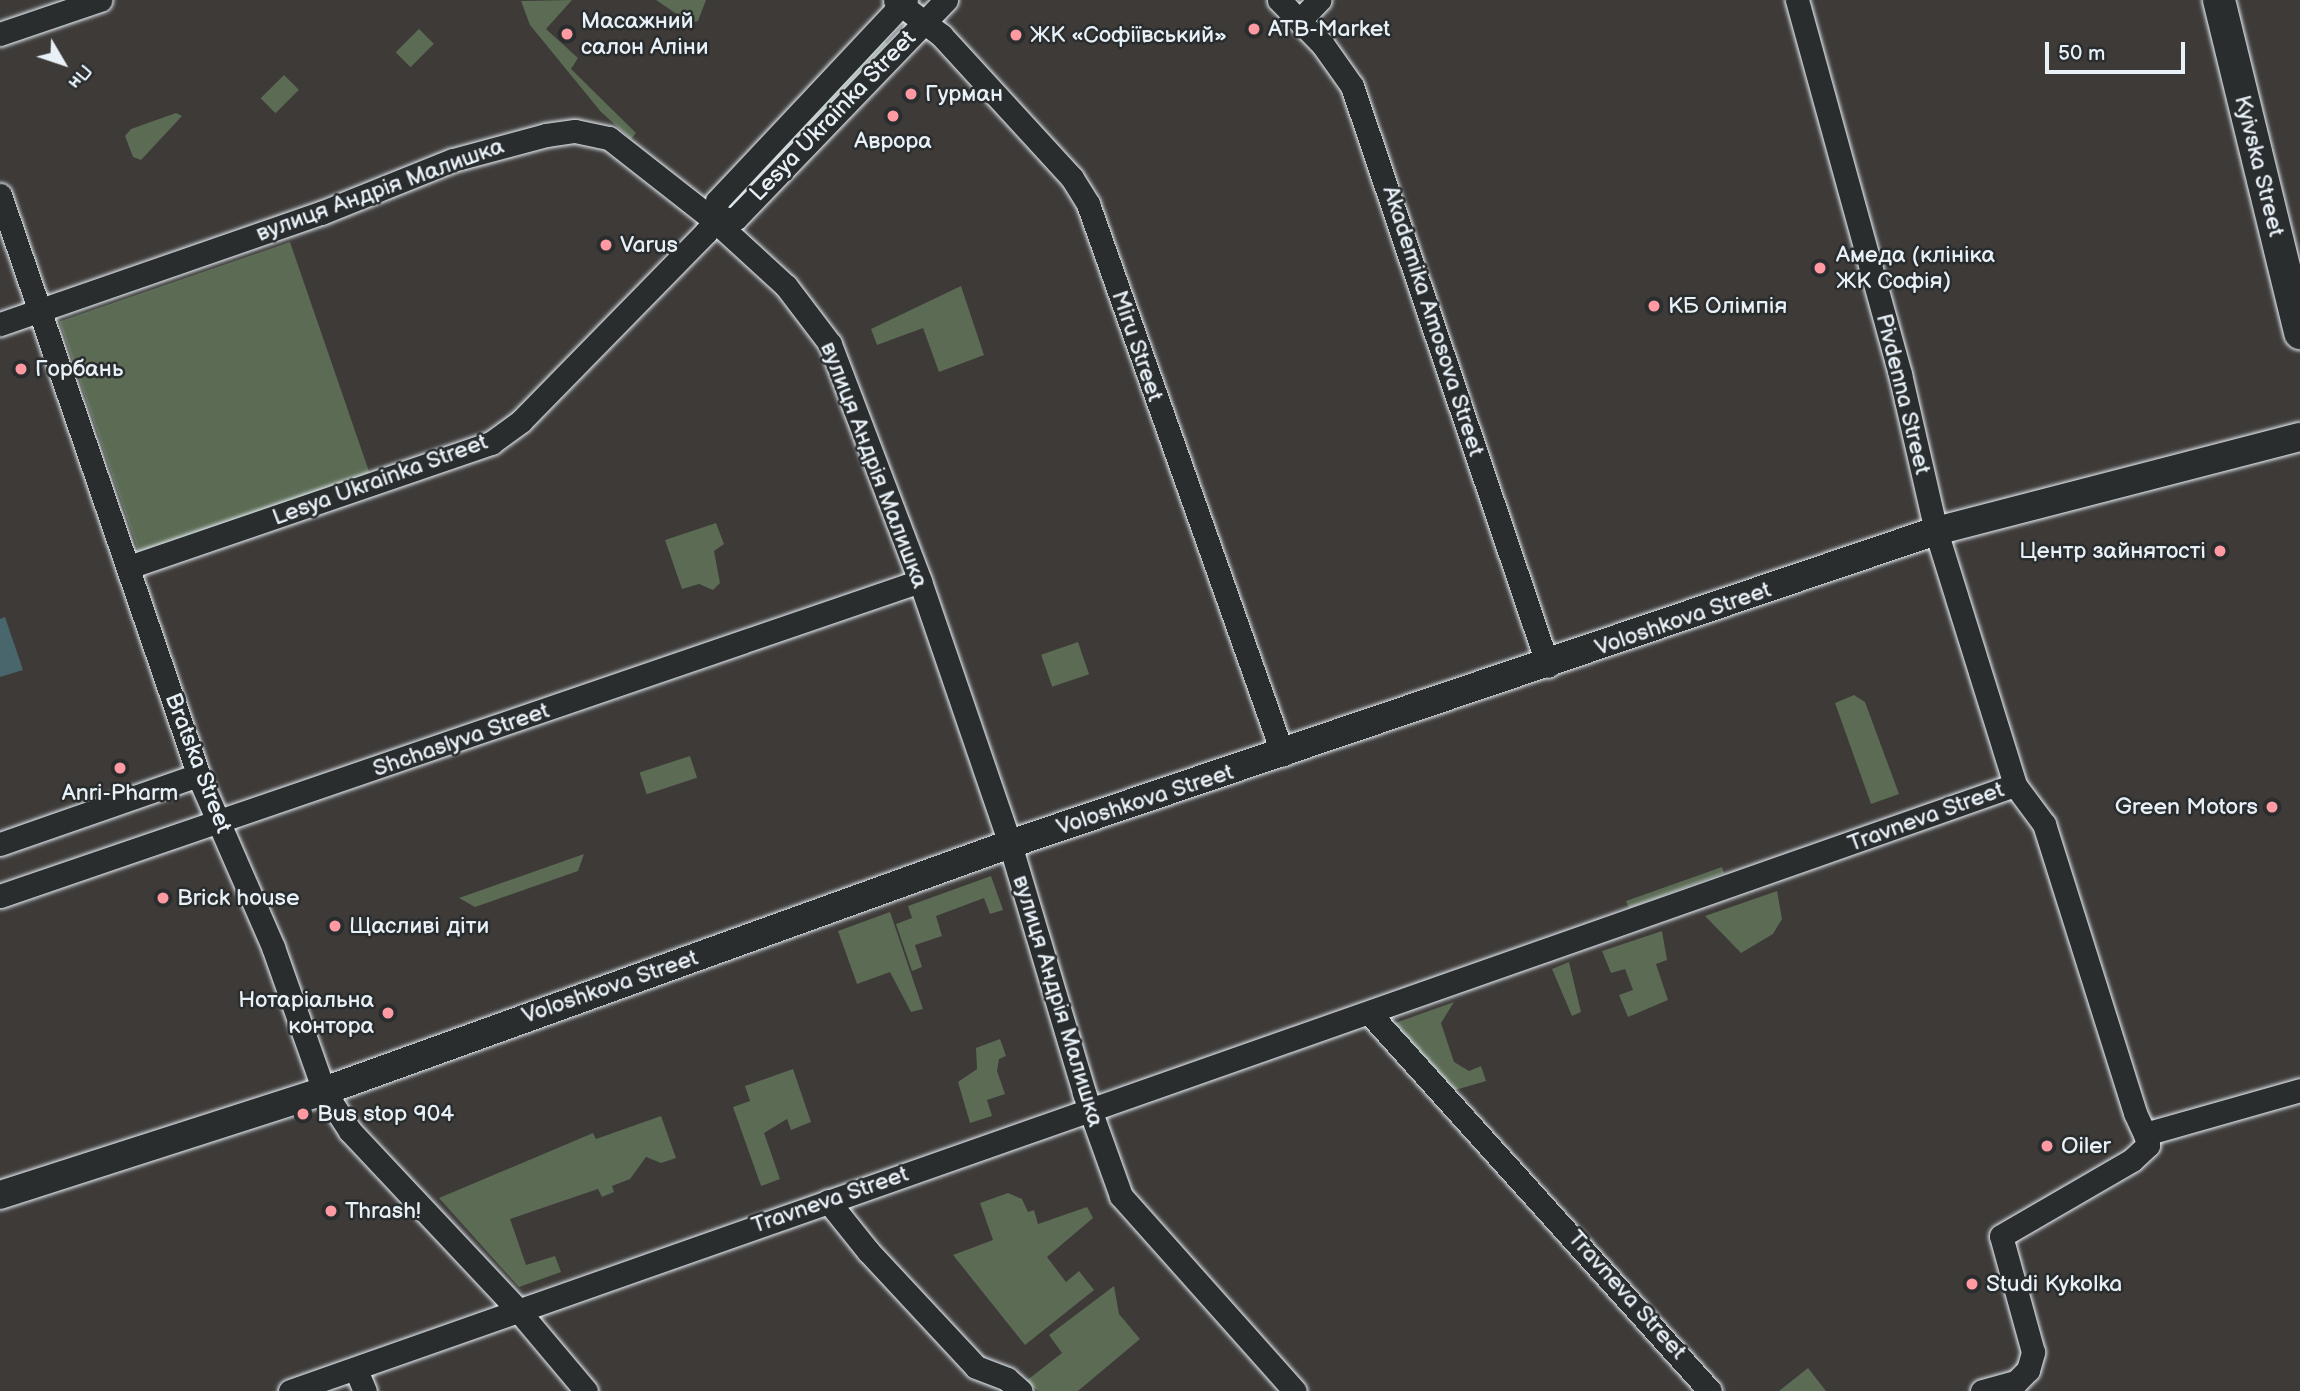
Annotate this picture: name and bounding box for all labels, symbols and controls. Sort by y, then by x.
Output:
place label: Масажний салон Аліни [581,7,709,61]
place label: ATB-Market [1268,15,1390,43]
place label: ЖК «Софіївський» [1030,21,1227,49]
marker: ATB-Market [1246,21,1262,37]
street label: Lesya Ukrainka Street [744,25,922,207]
marker: Масажний салон Аліни [559,26,575,42]
marker: ЖК «Софіївський» [1008,27,1024,43]
north arrow [28,28,98,98]
scale bar [2048,28,2188,72]
text: 50 m [2058,41,2105,66]
text: Пн [63,59,97,94]
place label: Гурман [925,80,1003,108]
marker: Гурман [903,86,919,102]
street label: Kyivska Street [2228,92,2290,240]
marker: Аврора [885,108,901,124]
place label: Аврора [854,127,932,155]
street label: вулиця Андрія Малишка [252,132,508,248]
street label: Akademika Amosova Street [1376,182,1490,460]
place label: Varus [620,231,678,259]
marker: Varus [598,237,614,253]
place label: Амеда (клініка ЖК Софія) [1836,241,1995,295]
marker: Амеда (клініка ЖК Софія) [1810,258,1830,278]
street label: Miru Street [1105,287,1169,405]
place label: КБ Олімпія [1668,292,1787,320]
marker: КБ Олімпія [1646,298,1662,314]
street label: Pivdenna Street [1870,311,1936,477]
street label: вулиця Андрія Малишка [814,338,934,592]
place label: Горбань [35,355,123,383]
marker: Горбань [13,361,29,377]
street label: Lesya Ukrainka Street [268,428,492,532]
place label: Центр зайнятості [2019,537,2206,565]
marker: Центр зайнятості [2212,543,2228,559]
street label: Voloshkova Street [1591,576,1775,662]
street label: Bratska Street [159,689,237,837]
street label: Shchaslyva Street [369,697,553,783]
street label: Voloshkova Street [1053,758,1237,842]
marker: Anri-Pharm [112,760,128,776]
street label: Travneva Street [1844,776,2008,858]
place label: Anri-Pharm [62,779,178,807]
place label: Green Motors [2115,793,2258,821]
marker: Green Motors [2264,799,2280,815]
street label: вулиця Андрія Малишка [1007,872,1109,1130]
place label: Brick house [177,884,300,912]
marker: Brick house [155,890,171,906]
place label: Щасливі діти [349,912,489,940]
marker: Щасливі діти [327,918,343,934]
street label: Voloshkova Street [518,944,702,1030]
place label: Нотаріальна контора [238,986,374,1040]
marker: Нотаріальна контора [380,1005,396,1021]
place label: Bus stop 904 [317,1100,454,1128]
marker: Bus stop 904 [295,1106,311,1122]
place label: Oiler [2061,1132,2111,1160]
marker: Oiler [2039,1138,2055,1154]
street label: Travneva Street [748,1160,912,1240]
place label: Thrash! [345,1197,421,1225]
marker: Thrash! [323,1203,339,1219]
street label: Travneva Street [1562,1225,1692,1365]
place label: Studi Kykolka [1986,1270,2122,1298]
marker: Studi Kykolka [1964,1276,1980,1292]

